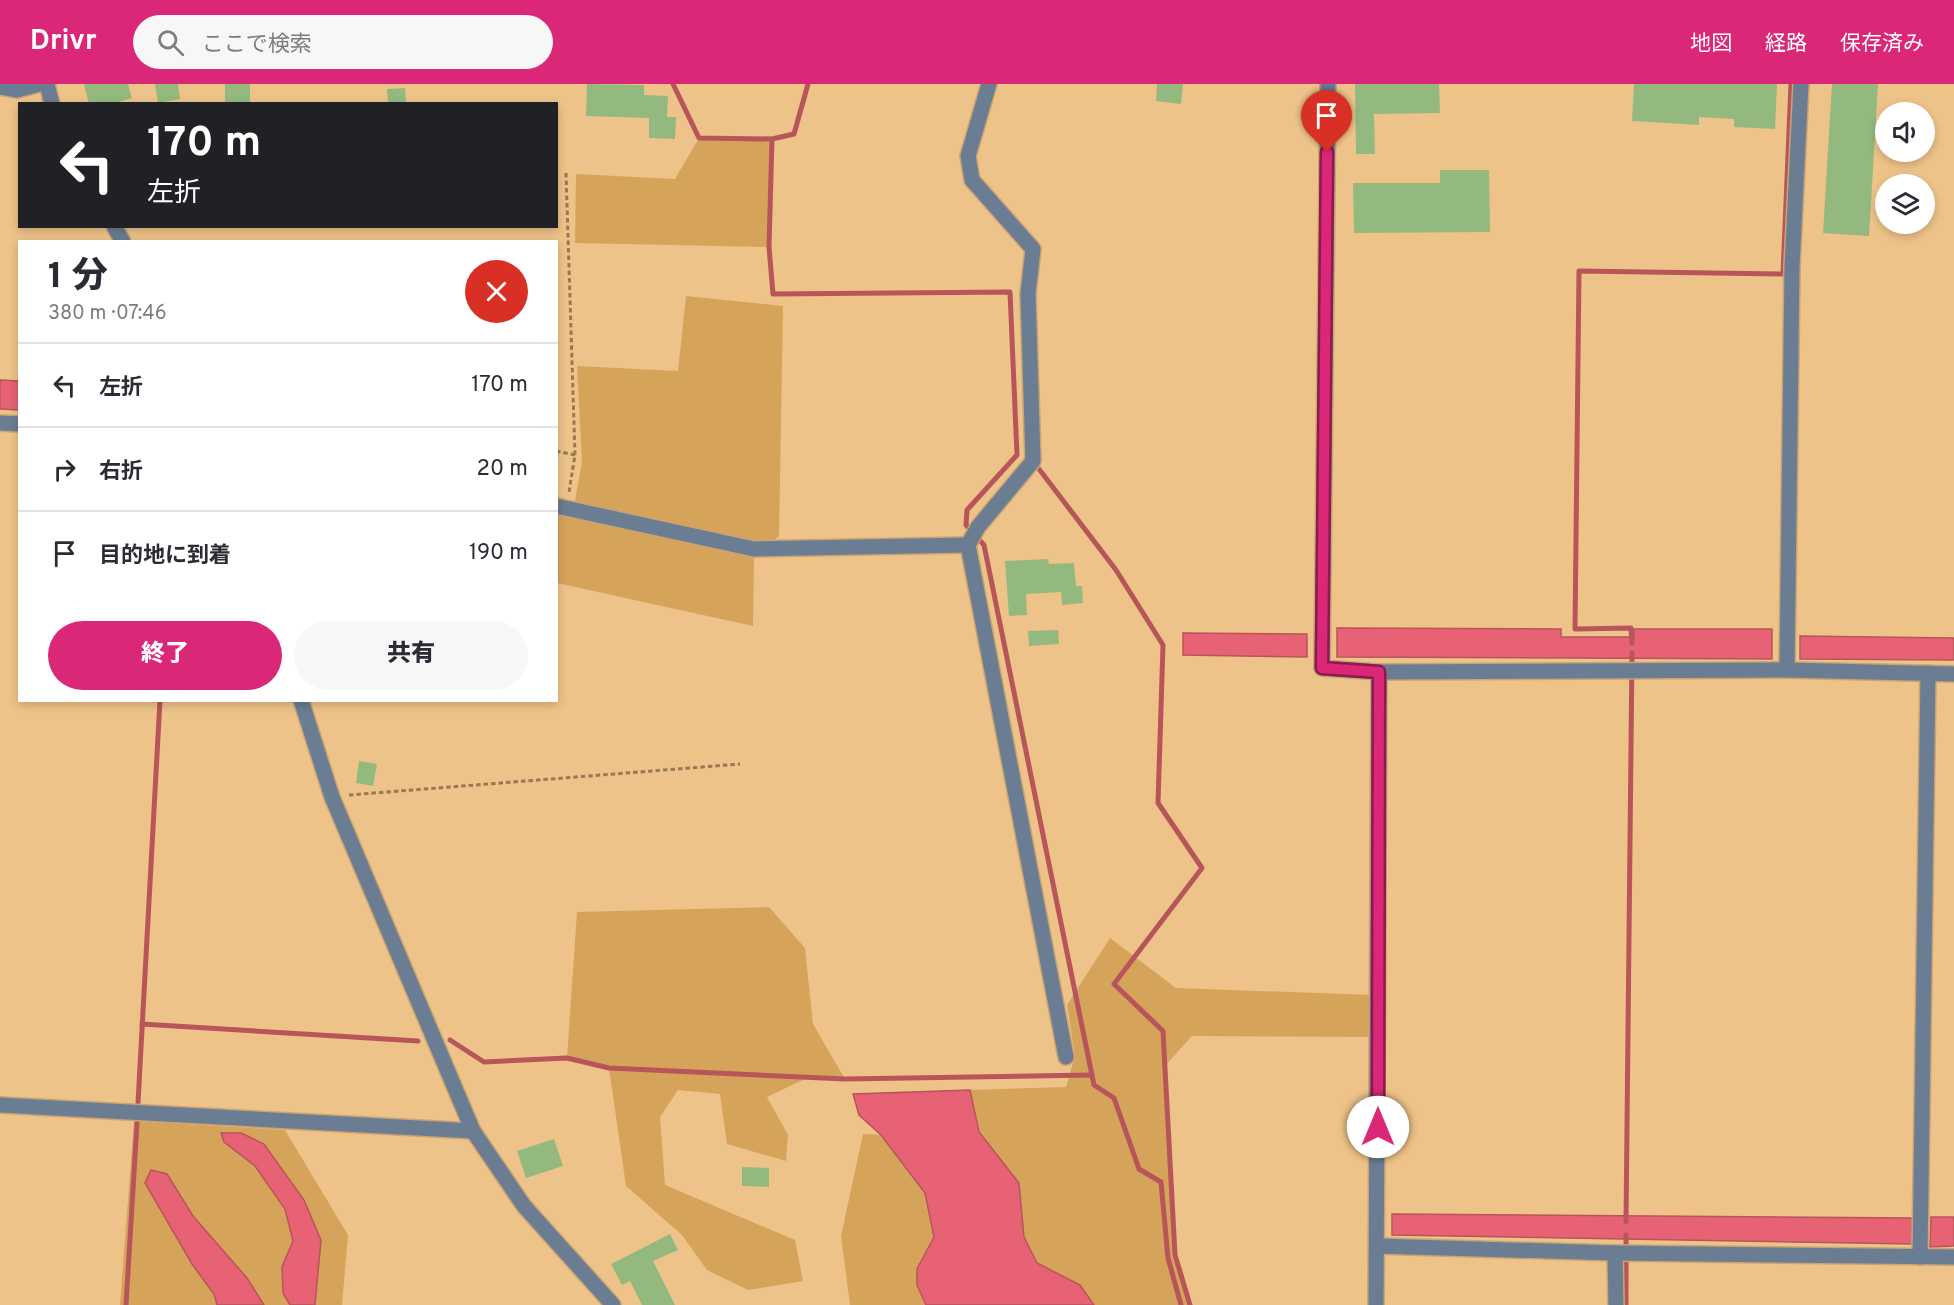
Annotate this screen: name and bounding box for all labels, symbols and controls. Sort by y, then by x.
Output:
search box [133,15,553,69]
text: Drivr [30,24,97,60]
icon: search [154,26,187,59]
text: 地図 [1690,31,1732,58]
text: 経路 [1765,31,1807,58]
text: 保存済み [1840,31,1924,58]
text: ここで検索 [202,32,312,59]
pin [1301,90,1352,152]
icon: arrive [1310,99,1343,132]
map controls [1875,102,1935,234]
button: sound [1875,102,1935,162]
text: 170 m [147,118,261,171]
icon: left [48,126,126,204]
button: layers [1875,174,1935,234]
text: 左折 [147,177,201,211]
text: 1 分 [48,255,108,301]
button: close [465,260,528,323]
text: 380 m · 07:46 [48,301,167,327]
icon: left [48,369,81,402]
text: 170 m [471,372,528,399]
text: 左折 [99,375,143,402]
icon: right [48,453,81,486]
text: 20 m [477,456,528,483]
text: 右折 [99,459,143,486]
icon: arrive [48,537,81,570]
text: 190 m [469,540,528,567]
text: 目的地に到着 [99,543,231,570]
button: 終了 [48,621,282,690]
button: 共有 [294,621,528,690]
position arrow [1346,1095,1410,1159]

